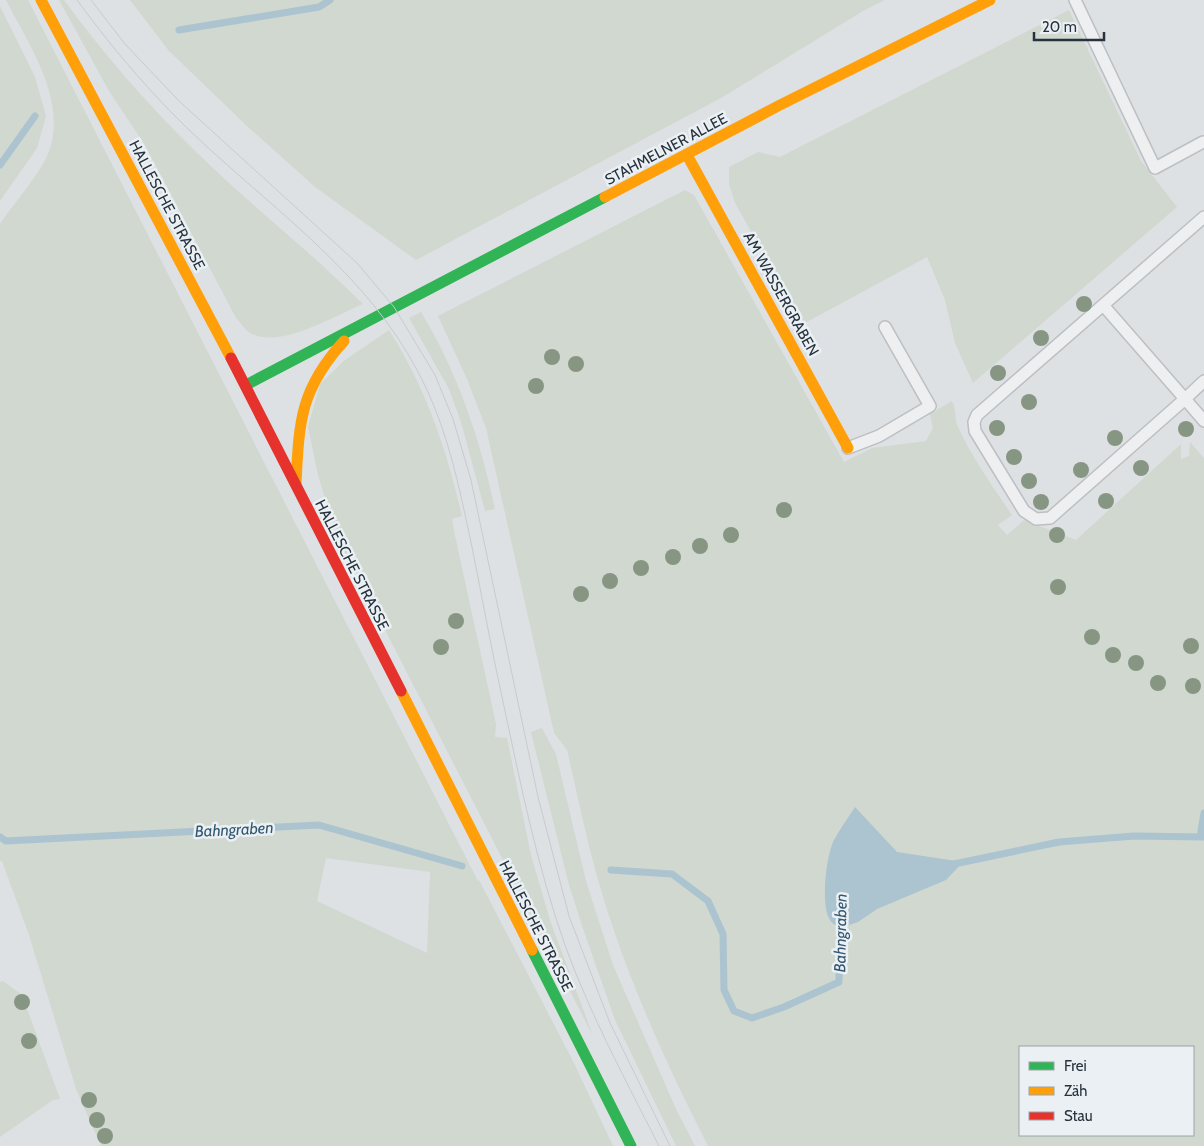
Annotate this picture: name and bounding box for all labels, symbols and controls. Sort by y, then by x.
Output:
scale bar [1034,10,1104,42]
text: 20 m [1042,18,1077,36]
street label: STAHMELNER ALLEE [602,109,730,189]
street label: HALLESCHE STRASSE [125,137,209,273]
street label: AM WASSERGRABEN [739,229,823,359]
street label: HALLESCHE STRASSE [311,497,393,633]
water label: Bahngraben [194,818,274,841]
street label: HALLESCHE STRASSE [495,858,577,994]
water label: Bahngraben [830,893,851,973]
legend [1019,1046,1194,1136]
text: Frei [1064,1057,1087,1075]
text: Zäh [1064,1082,1087,1100]
text: Stau [1064,1107,1093,1125]

